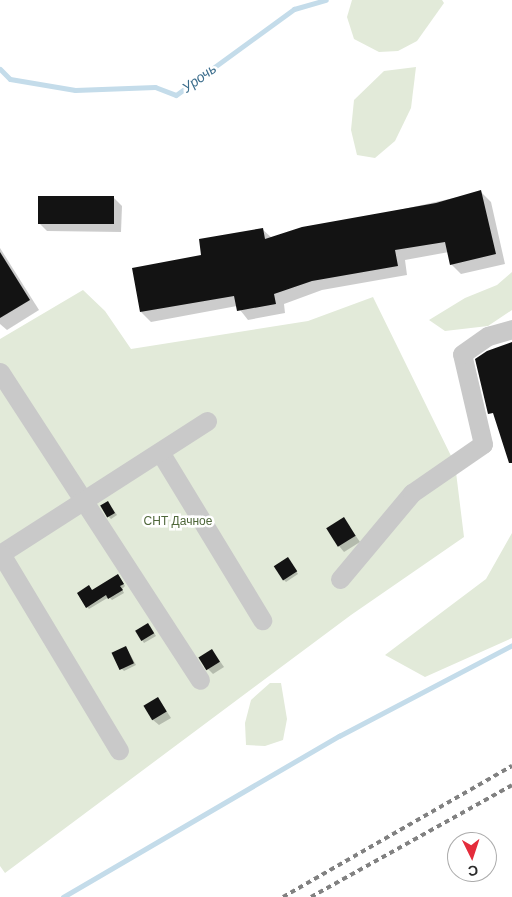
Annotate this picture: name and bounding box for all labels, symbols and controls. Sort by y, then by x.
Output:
water label: Урочь [179,60,219,96]
park label: СНТ Дачное [144,515,212,529]
north arrow [447,832,497,882]
text: С [467,863,479,879]

